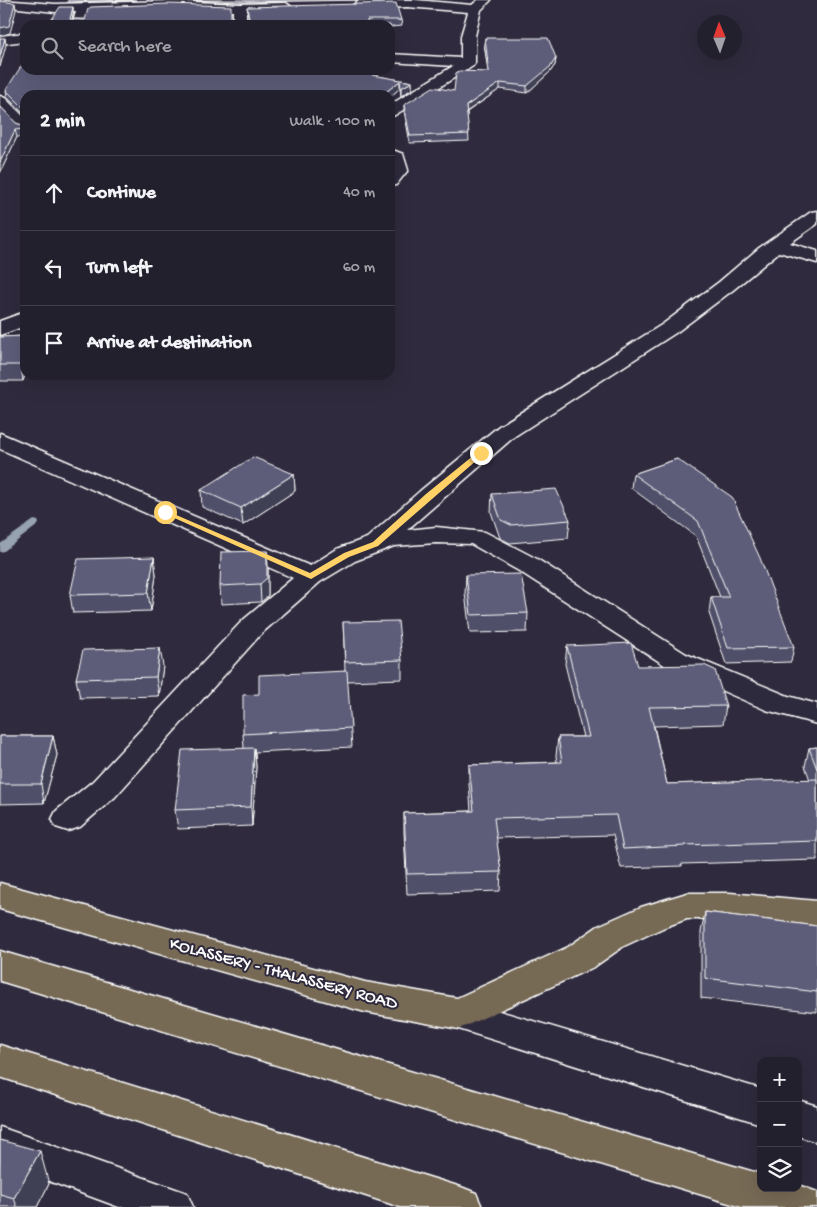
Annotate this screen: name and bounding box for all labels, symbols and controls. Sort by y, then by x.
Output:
north arrow [697,15,742,60]
search box [20,20,395,75]
icon: search [38,34,66,62]
text: Search here [78,36,172,59]
text: 2 min [40,110,85,135]
text: Walk · 100 m [289,113,375,132]
icon: ahead [40,179,68,207]
text: Continue [87,182,156,205]
text: 40 m [343,184,375,203]
icon: left [40,254,68,282]
text: Turn left [87,257,151,280]
text: 60 m [343,259,375,278]
icon: arrive [40,329,68,357]
text: Arrive at destination [87,332,251,355]
route end [470,442,493,465]
route start [154,501,177,524]
street label: KOLASSERY - THALASSERY ROAD [167,934,400,1015]
map controls [757,1057,802,1192]
button: + [757,1057,802,1102]
button: − [757,1102,802,1147]
button: layers [757,1147,802,1192]

